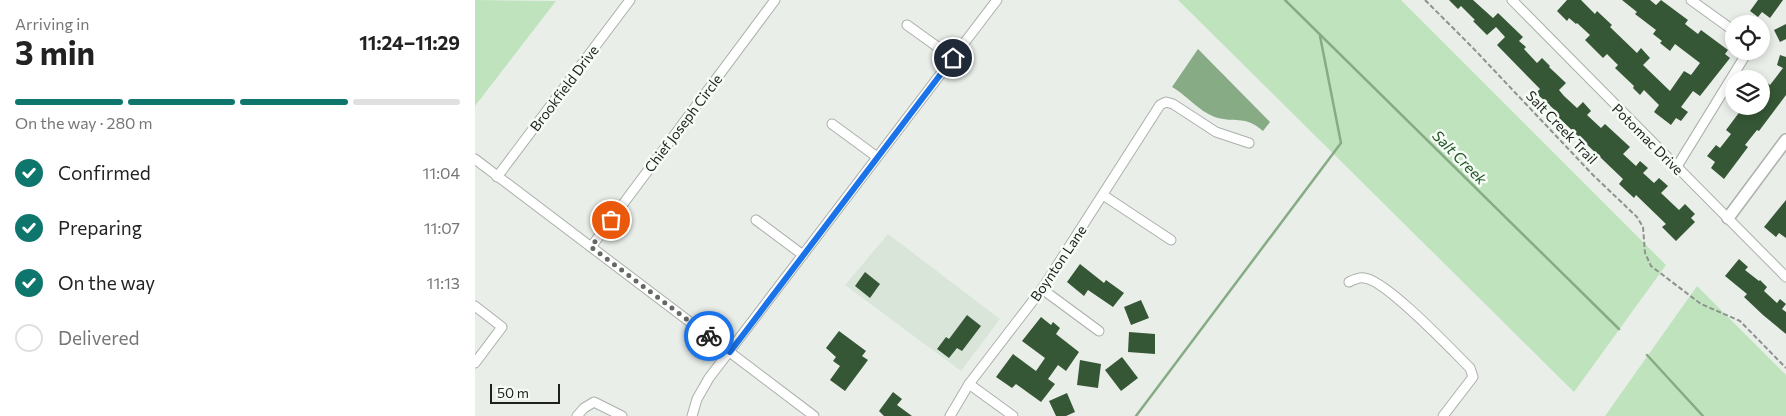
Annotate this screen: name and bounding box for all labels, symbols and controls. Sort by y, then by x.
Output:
text: Arriving in [15,14,89,33]
map controls [1725,15,1770,115]
button: locate [1725,15,1770,60]
text: 11:24–11:29 [359,31,460,54]
text: 3 min [15,32,95,72]
pin [932,37,974,79]
street label: Brookfield Drive [526,42,602,134]
icon: home [939,44,967,72]
button: layers [1725,70,1770,115]
street label: Chief Joseph Circle [641,71,725,175]
street label: Salt Creek Trail [1523,87,1601,167]
street label: Potomac Drive [1609,100,1687,178]
text: On the way · 280 m [15,113,153,132]
water label: Salt Creek [1429,126,1492,189]
icon: check [15,159,43,187]
text: Confirmed [58,161,151,184]
text: 11:04 [423,163,460,182]
pin [590,199,632,241]
icon: bag [597,206,625,234]
icon: check [15,214,43,242]
text: Preparing [58,216,142,239]
text: 11:07 [424,218,460,237]
street label: Boynton Lane [1026,222,1090,304]
icon: check [15,269,43,297]
text: On the way [58,271,155,294]
text: 11:13 [427,273,460,292]
courier [684,311,734,361]
icon: bike [695,322,723,350]
text: Delivered [58,326,139,349]
scale bar [490,381,560,404]
text: 50 m [497,384,529,401]

